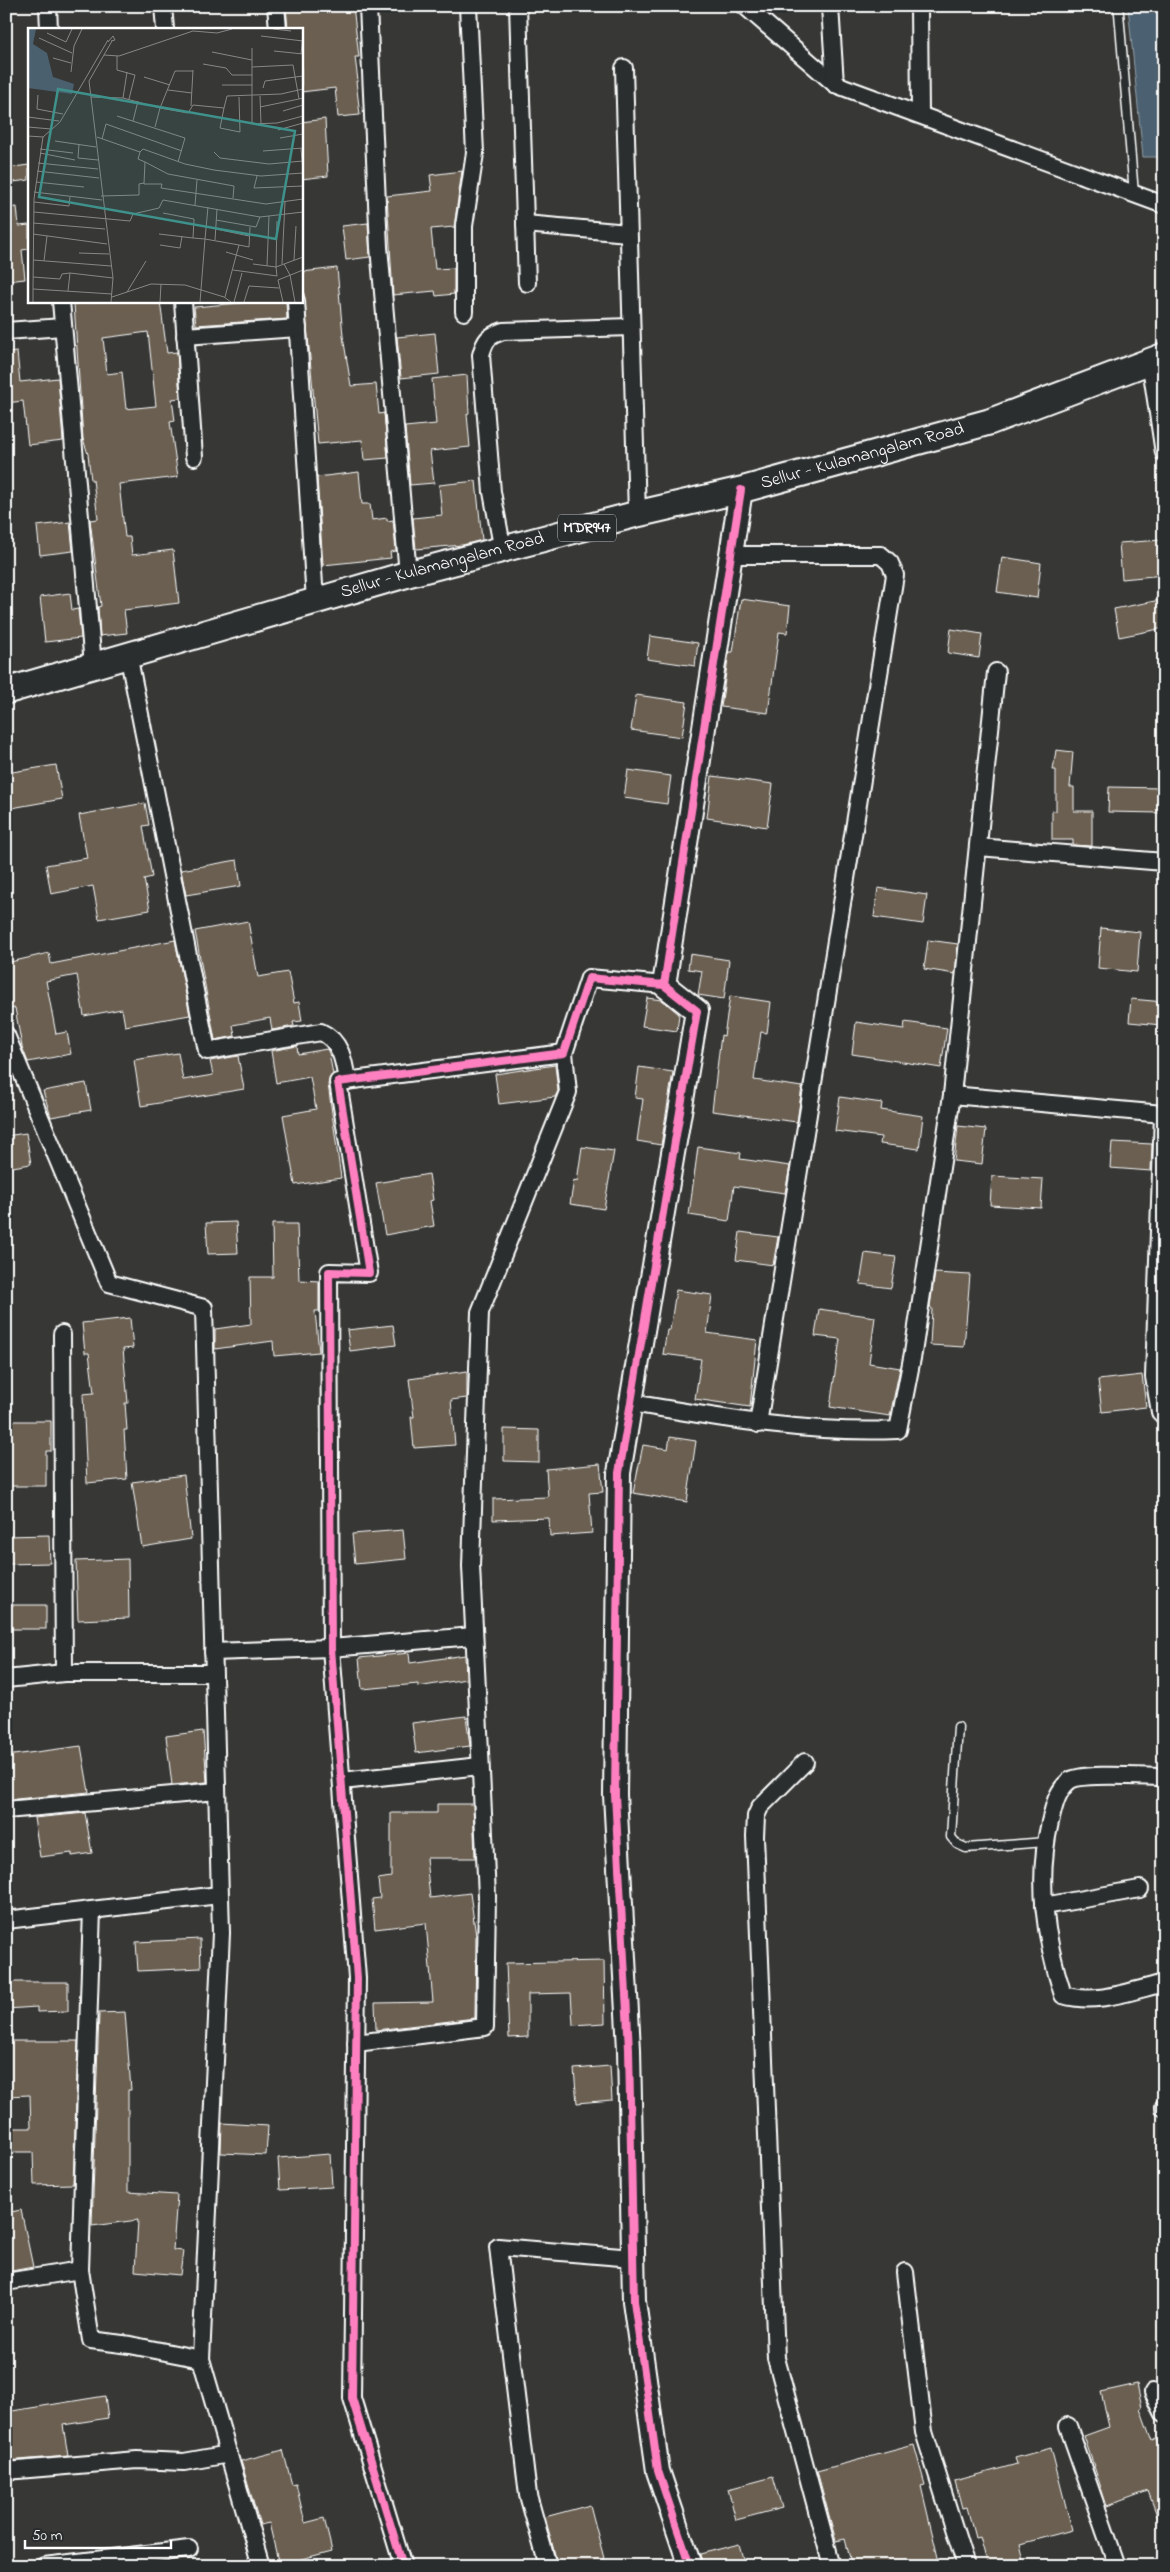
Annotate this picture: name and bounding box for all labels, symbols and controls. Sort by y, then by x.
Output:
inset map [28,28,302,302]
street label: Sellur - Kulamangalam Road [758,416,967,497]
road number: MDR947 [558,514,616,542]
street label: Sellur - Kulamangalam Road [338,526,547,606]
scale bar [25,2517,171,2549]
text: 50 m [32,2525,63,2547]

